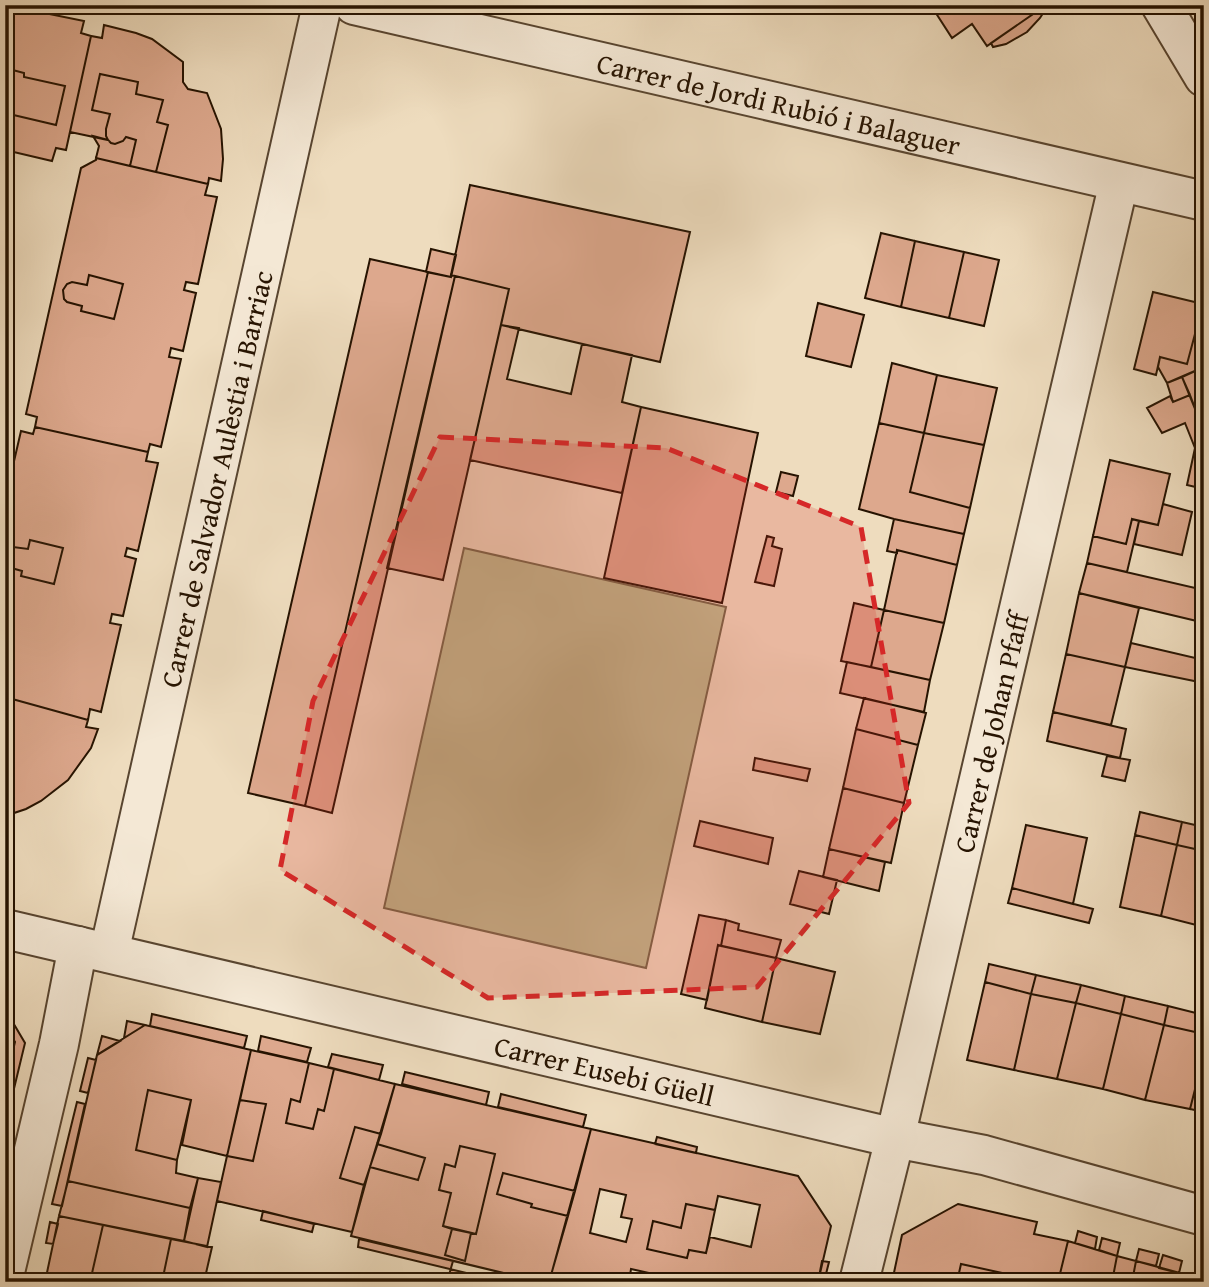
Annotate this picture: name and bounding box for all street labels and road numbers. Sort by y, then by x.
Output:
street label: Carrer de Jordi Rubió i Balaguer [593,41,965,165]
street label: Carrer de Salvador Aulèstia i Barriac [149,267,282,691]
street label: Carrer de Johan Pfaff [942,605,1039,857]
street label: Carrer Eusebi Güell [491,1024,719,1115]

